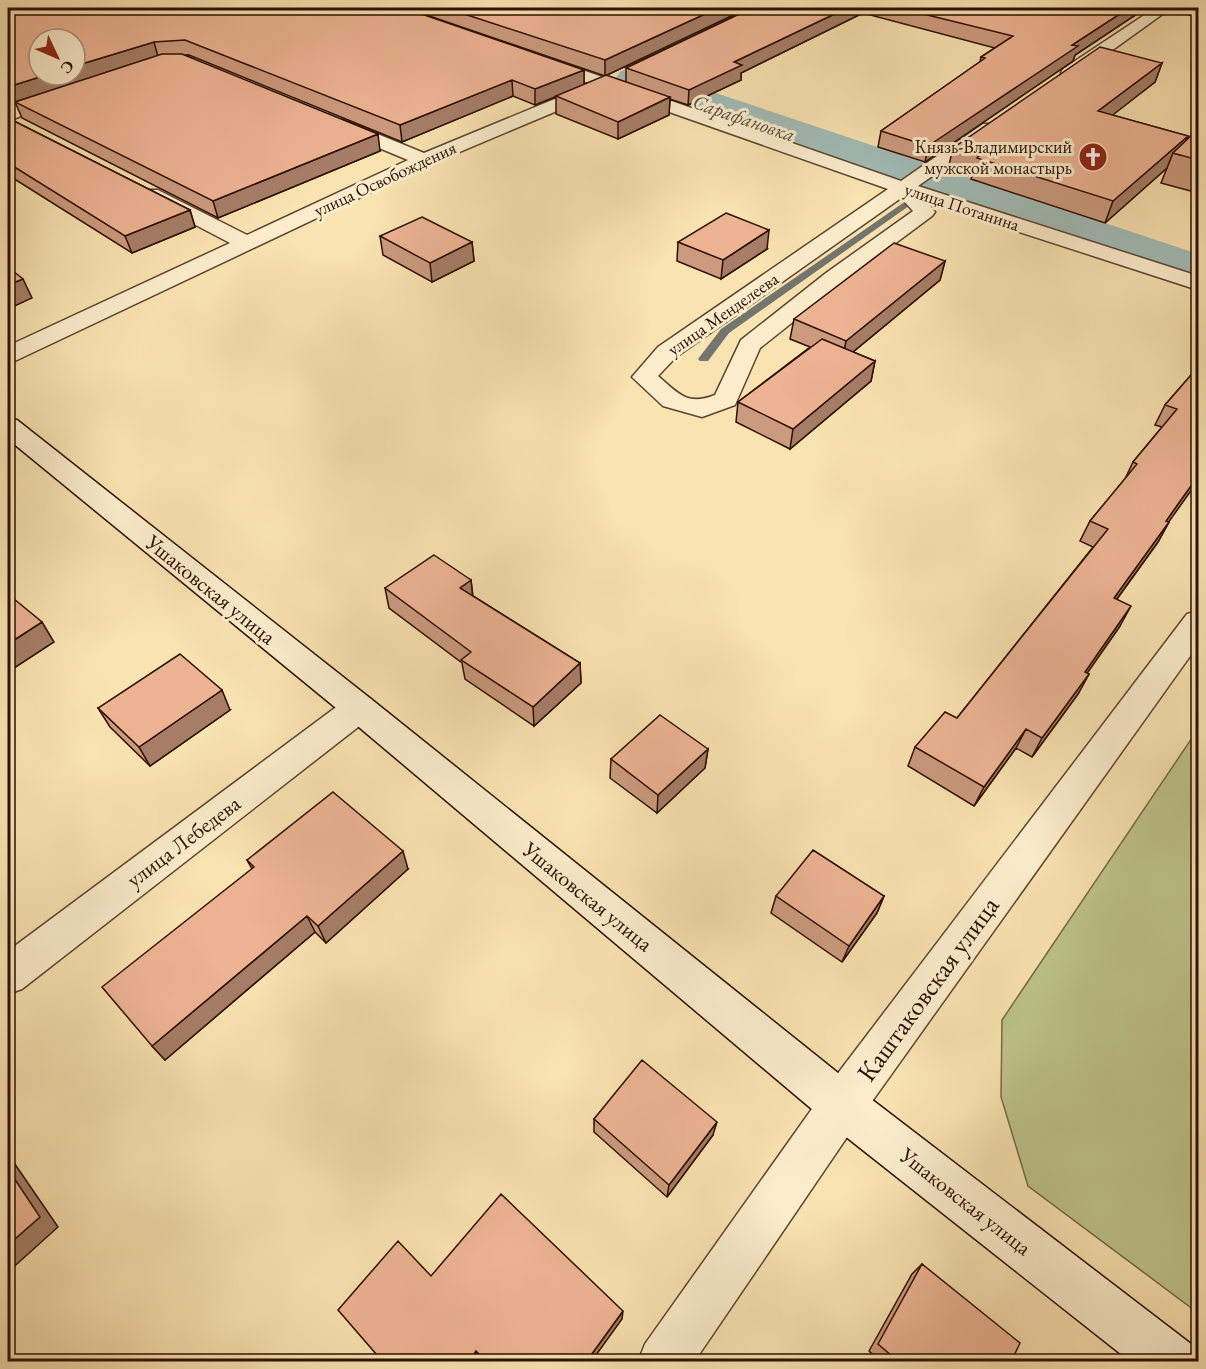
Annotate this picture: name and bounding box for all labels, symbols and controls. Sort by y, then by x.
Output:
north arrow [27,27,87,87]
text: С [56,56,79,78]
water label: Сарафановка [689,88,799,148]
street label: улица Освобождения [310,135,460,222]
place label: Князь-Владимирский мужской монастырь [915,135,1072,179]
church icon: Князь-Владимирский мужской монастырь [1077,141,1109,173]
street label: улица Потанина [902,177,1023,236]
street label: улица Менделеева [663,266,783,360]
street label: Ушаковская улица [139,527,282,651]
street label: улица Лебедева [120,789,246,894]
street label: Ушаковская улица [516,834,659,958]
street label: Каштаковская улица [849,889,1007,1088]
street label: Ушаковская улица [893,1140,1038,1262]

